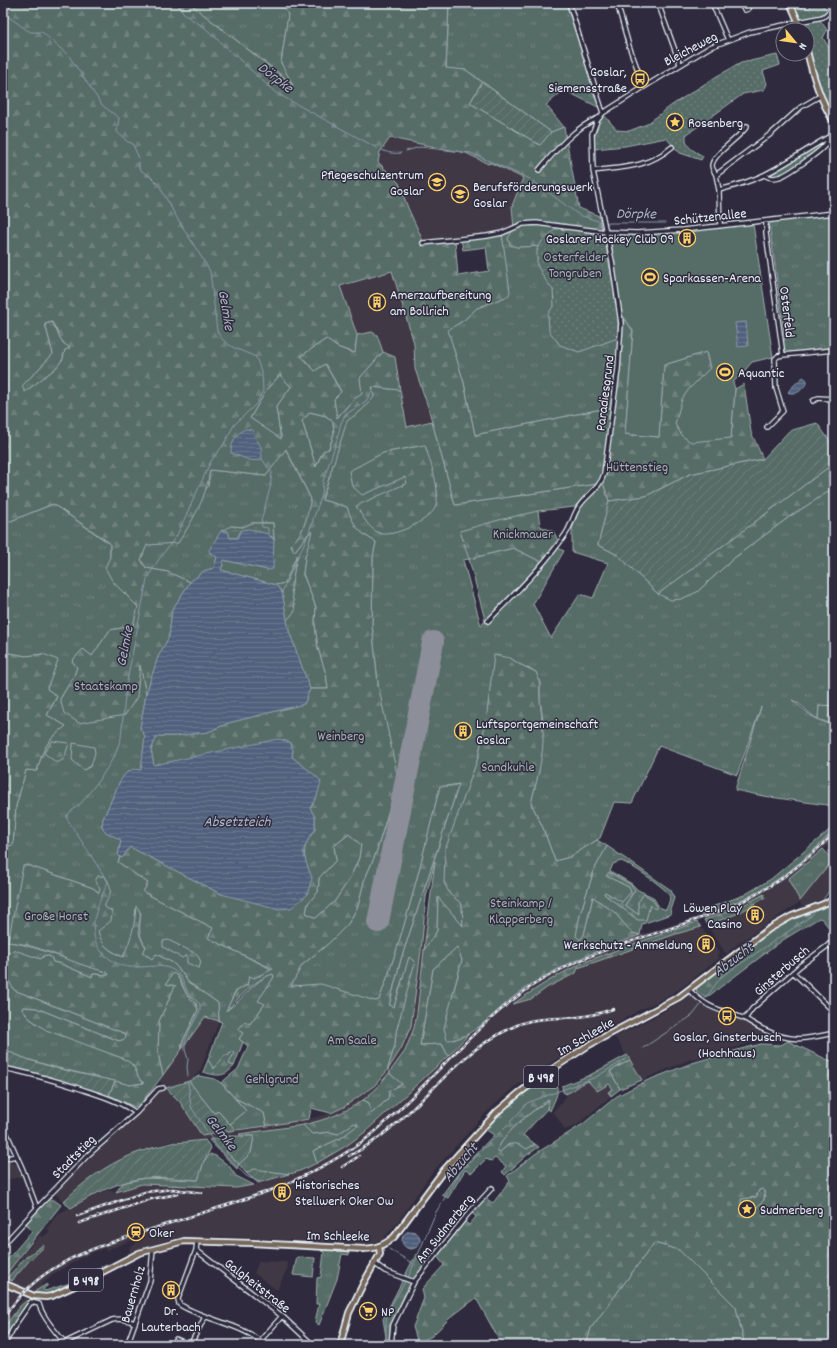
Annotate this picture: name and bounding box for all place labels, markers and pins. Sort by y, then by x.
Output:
place label: Goslar, Siemensstraße [548,63,627,99]
bus stop icon: Goslar, Siemensstraße [630,69,650,89]
place icon: Rosenberg [665,112,685,132]
place label: Rosenberg [688,114,743,134]
place label: Pflegeschulzentrum Goslar [321,166,425,202]
school or university icon: Pflegeschulzentrum Goslar [427,172,447,192]
place label: Berufsförderungswerk Goslar [473,178,593,214]
school or university icon: Berufsförderungswerk Goslar [450,184,470,204]
building icon: Goslarer Hockey Club 09 [677,228,697,248]
place label: Goslarer Hockey Club 09 [546,230,674,250]
sports icon: Sparkassen-Arena [640,267,660,287]
place label: Sparkassen-Arena [663,269,761,289]
place label: Amerzaufbereitung am Bollrich [390,286,491,322]
building icon: Amerzaufbereitung am Bollrich [367,292,387,312]
sports icon: Aquantic [715,362,735,382]
place label: Aquantic [738,364,785,384]
place label: Luftsportgemeinschaft Goslar [476,715,599,751]
building icon: Luftsportgemeinschaft Goslar [453,721,473,741]
place label: Löwen Play Casino [683,899,742,935]
building icon: Löwen Play Casino [745,905,765,925]
building icon: Werkschutz - Anmeldung [696,934,716,954]
place label: Werkschutz - Anmeldung [564,936,693,956]
bus stop icon: Goslar, Ginsterbusch (Hochhaus) [717,1006,737,1026]
place label: Goslar, Ginsterbusch (Hochhaus) [673,1028,781,1064]
place label: Historisches Stellwerk Oker Ow [295,1176,394,1212]
building icon: Historisches Stellwerk Oker Ow [272,1182,292,1202]
place icon: Sudmerberg [737,1199,757,1219]
place label: Sudmerberg [760,1201,823,1221]
station icon: Oker [126,1222,146,1242]
place label: Oker [149,1224,175,1244]
building icon: Dr. Lauterbach [161,1280,181,1300]
supermarket icon: NP [358,1301,378,1321]
place label: Dr. Lauterbach [141,1302,201,1338]
place label: NP [381,1303,394,1323]

